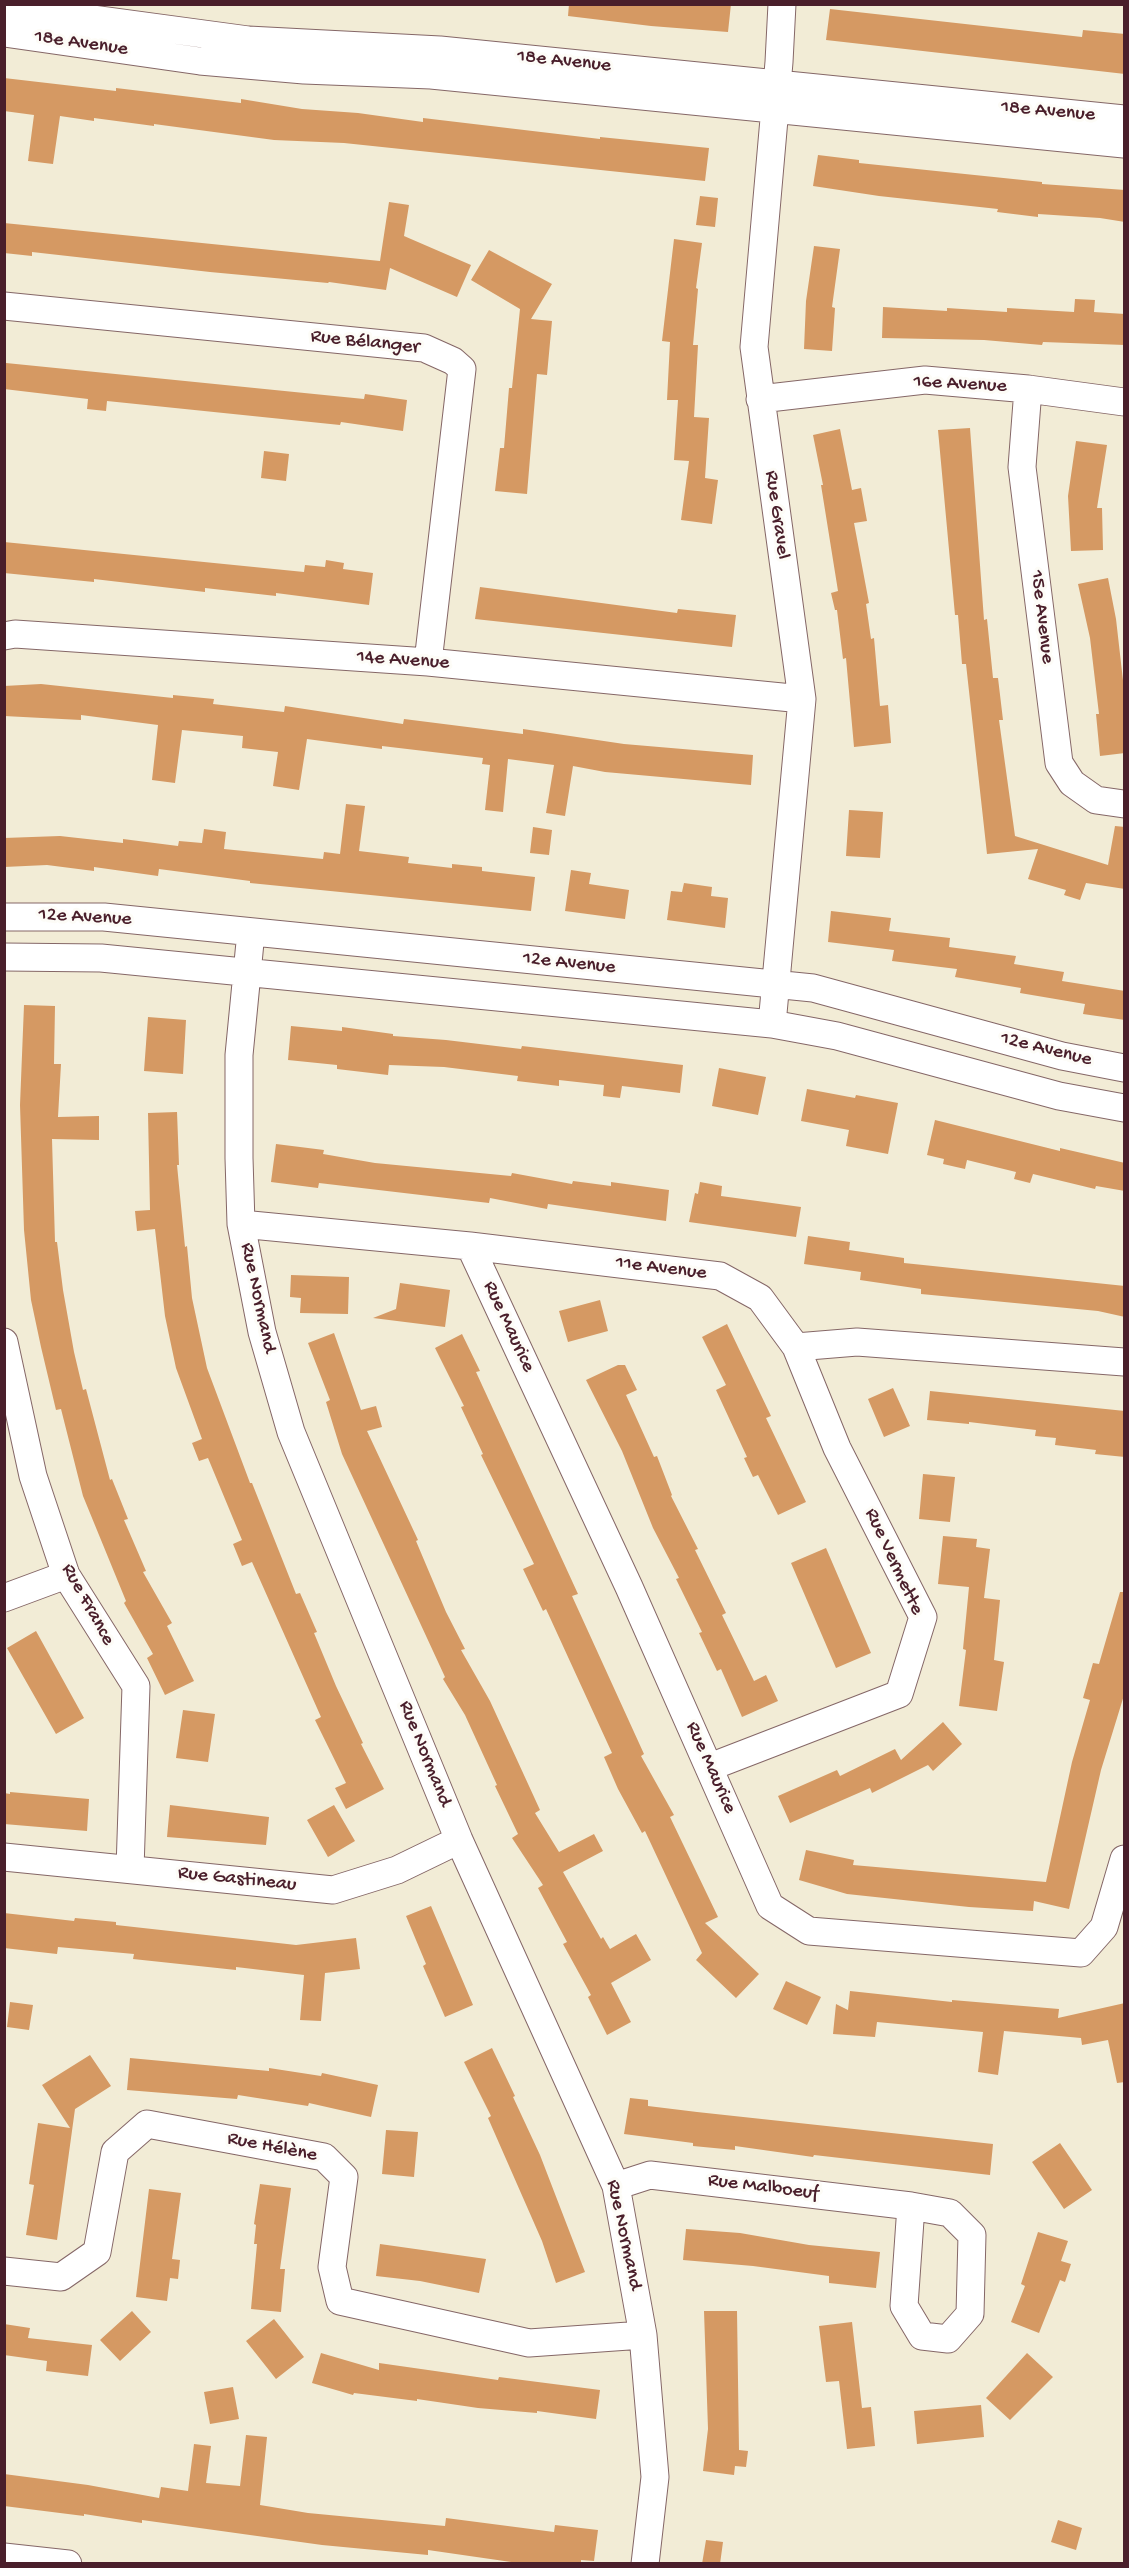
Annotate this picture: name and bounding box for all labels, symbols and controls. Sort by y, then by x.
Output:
street label: 18e Avenue [33,26,129,62]
street label: 18e Avenue [516,45,612,79]
street label: 18e Avenue [1000,96,1096,128]
street label: Rue Bélanger [309,325,421,361]
street label: 16e Avenue [913,371,1007,399]
street label: Rue Gravel [758,469,794,561]
street label: 15e Avenue [1023,569,1059,665]
street label: 14e Avenue [356,646,450,676]
street label: 12e Avenue [38,904,132,932]
street label: 12e Avenue [521,947,617,981]
street label: 12e Avenue [998,1027,1094,1073]
street label: Rue Normand [234,1241,280,1355]
street label: 11e Avenue [614,1252,708,1286]
street label: Rue Maurice [476,1278,540,1376]
street label: Rue Vermette [858,1505,928,1619]
street label: Rue France [55,1560,119,1650]
street label: Rue Normand [392,1698,456,1810]
street label: Rue Maurice [679,1718,741,1818]
street label: Rue Gastineau [177,1862,297,1898]
street label: Rue Hélène [225,2128,319,2168]
street label: Rue Malboeuf [706,2169,820,2207]
street label: Rue Normand [600,2178,646,2292]

